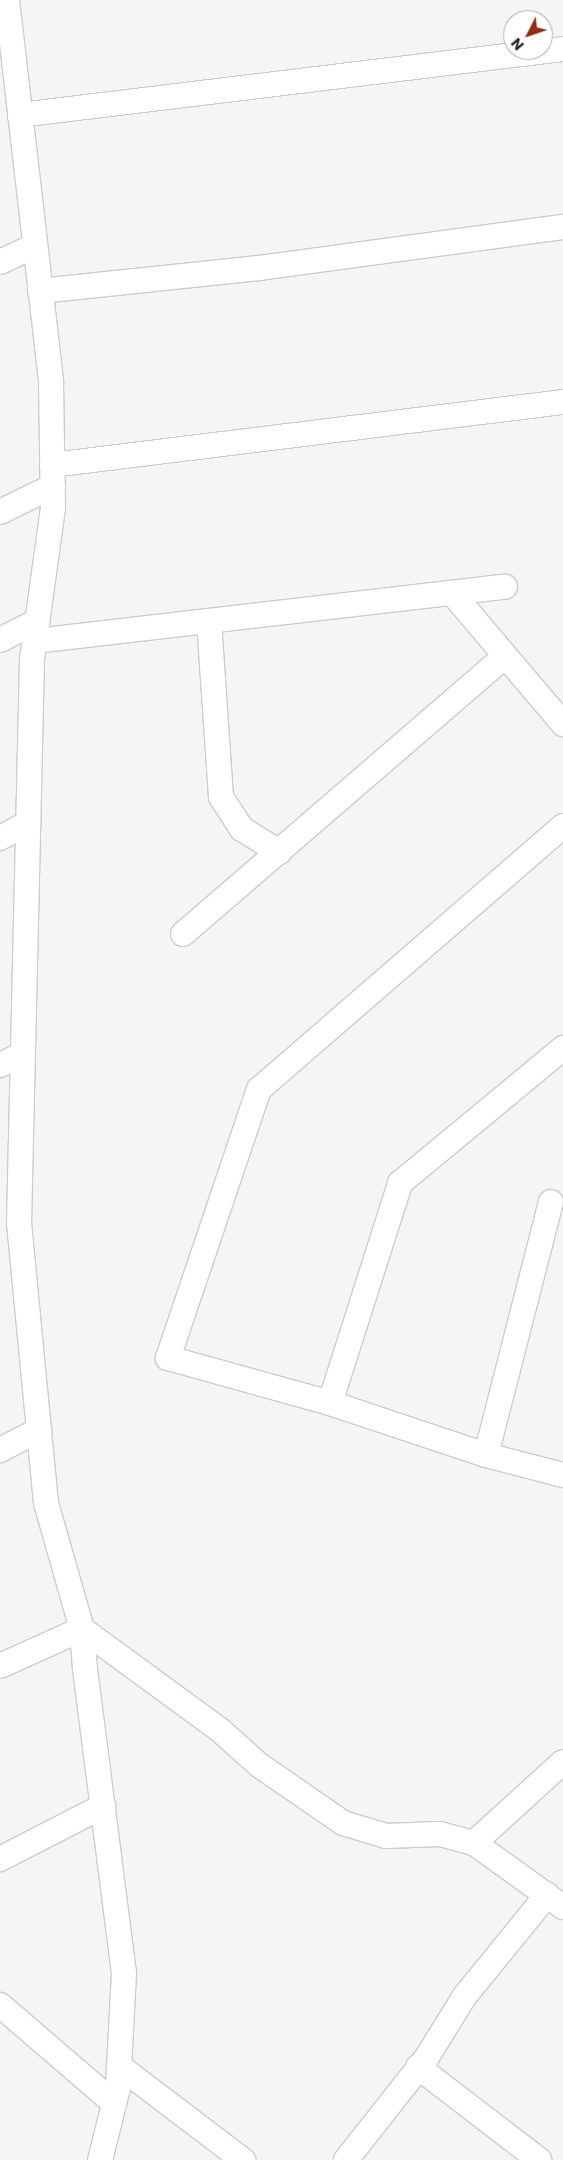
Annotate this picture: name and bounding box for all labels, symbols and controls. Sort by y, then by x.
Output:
north arrow [503,10,553,60]
text: N [506,34,528,55]

